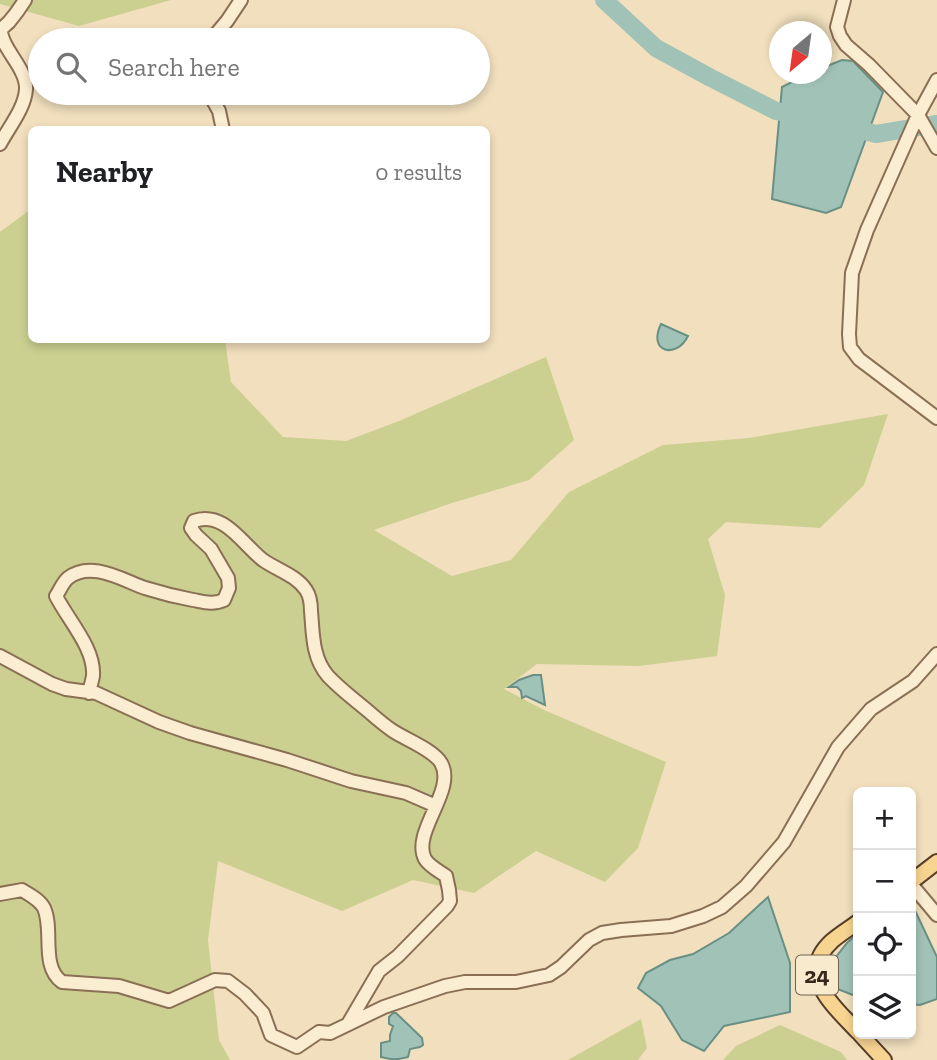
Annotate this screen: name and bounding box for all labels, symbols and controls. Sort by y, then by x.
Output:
north arrow [769,21,832,84]
search box [28,28,490,105]
icon: search [52,48,90,86]
text: Search here [108,51,240,83]
text: Nearby [56,154,153,190]
text: 0 results [375,158,462,186]
map controls [853,787,916,1039]
button: + [853,787,916,850]
button: − [853,850,916,913]
button: locate [853,913,916,976]
road number: 24 [796,956,838,994]
button: layers [853,976,916,1039]

